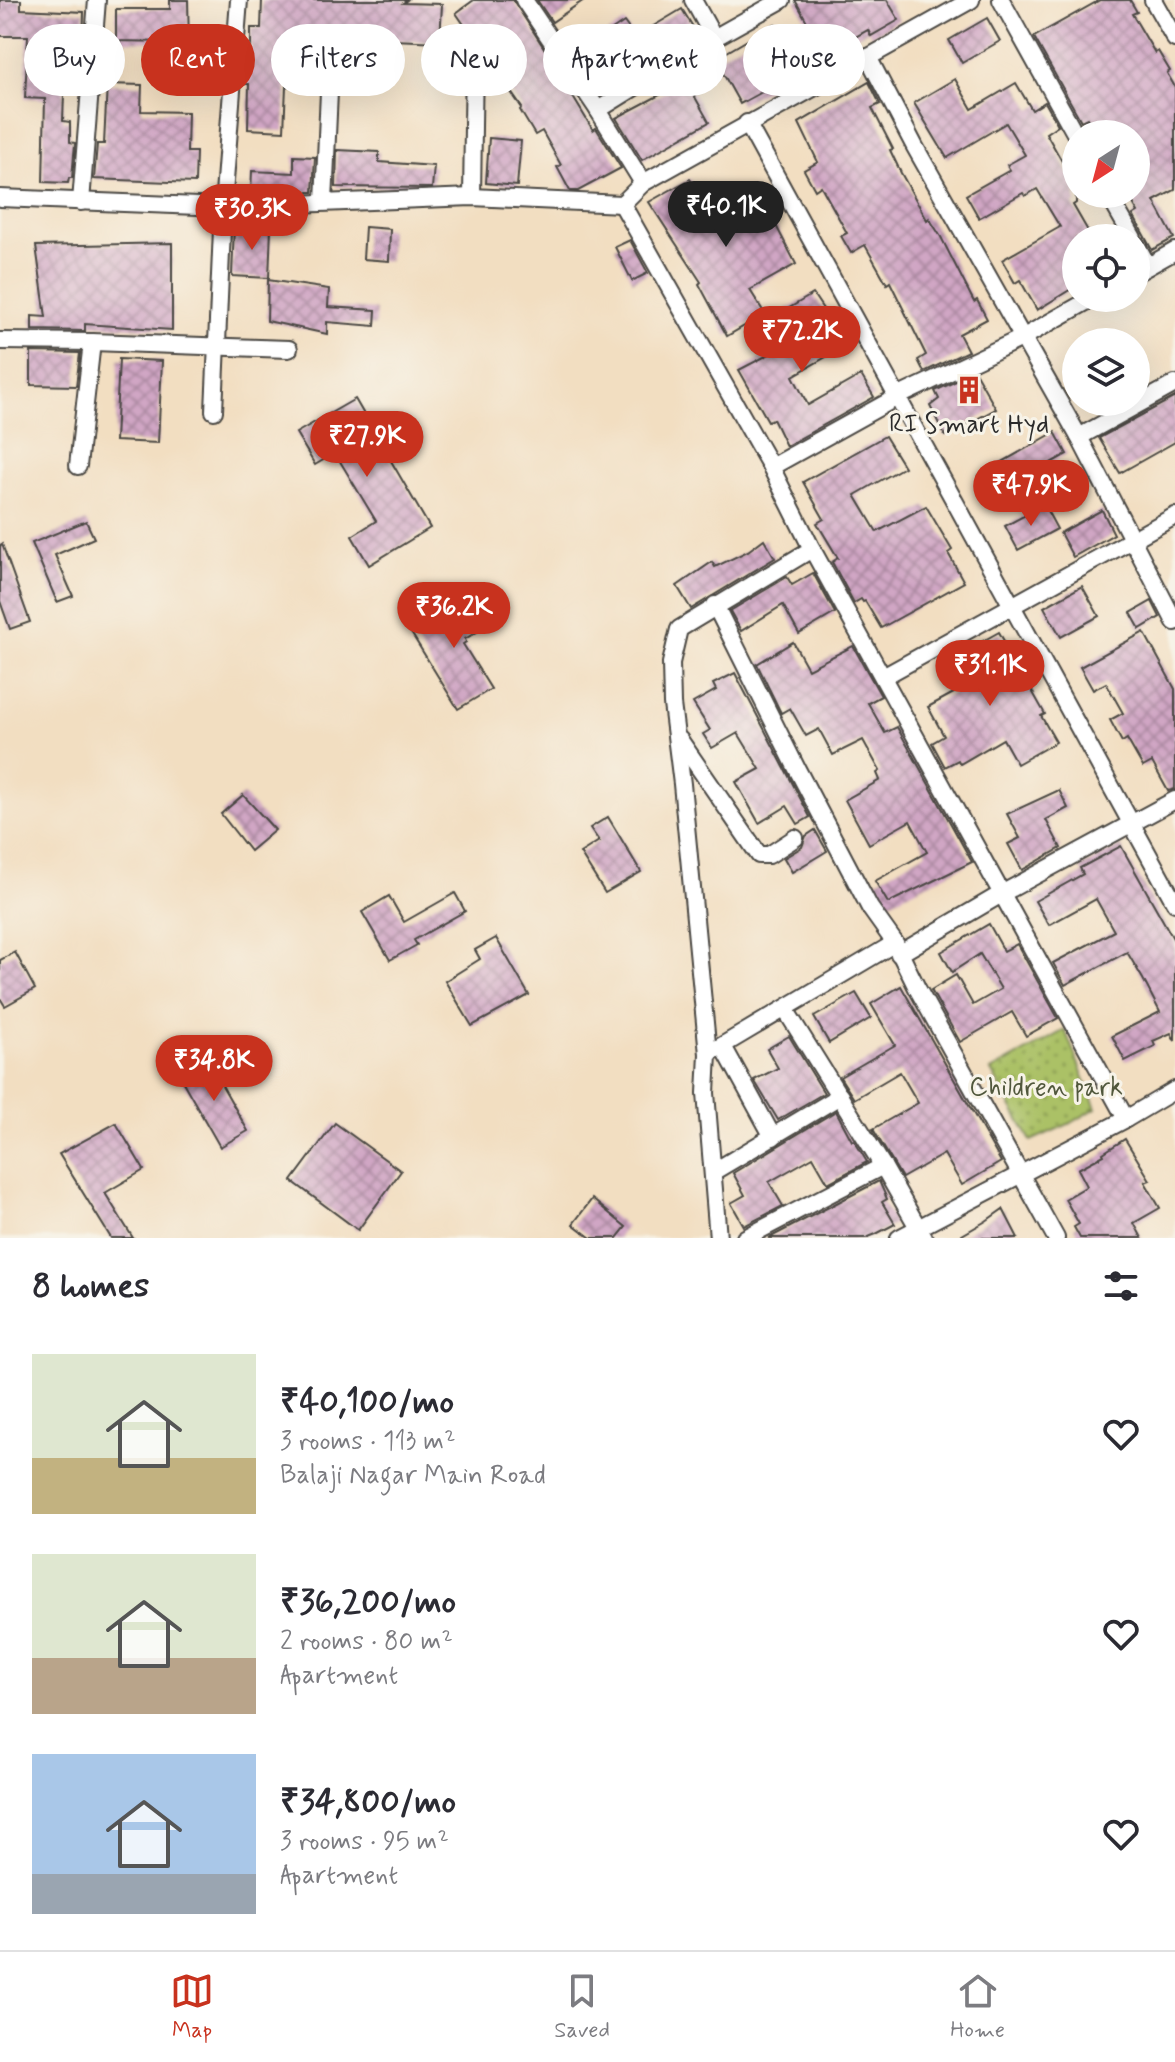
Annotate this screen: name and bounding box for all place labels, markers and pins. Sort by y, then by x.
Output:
pin: ₹40.1K [661,181,791,249]
pin: ₹30.3K [187,184,317,252]
pin: ₹72.2K [737,306,867,374]
building icon: RI Smart Hyd [954,375,984,405]
place label: RI Smart Hyd [889,408,1049,442]
pin: ₹27.9K [302,411,432,479]
pin: ₹47.9K [966,460,1096,528]
pin: ₹36.2K [389,582,519,650]
pin: ₹31.1K [925,640,1055,708]
pin: ₹34.8K [149,1035,279,1103]

